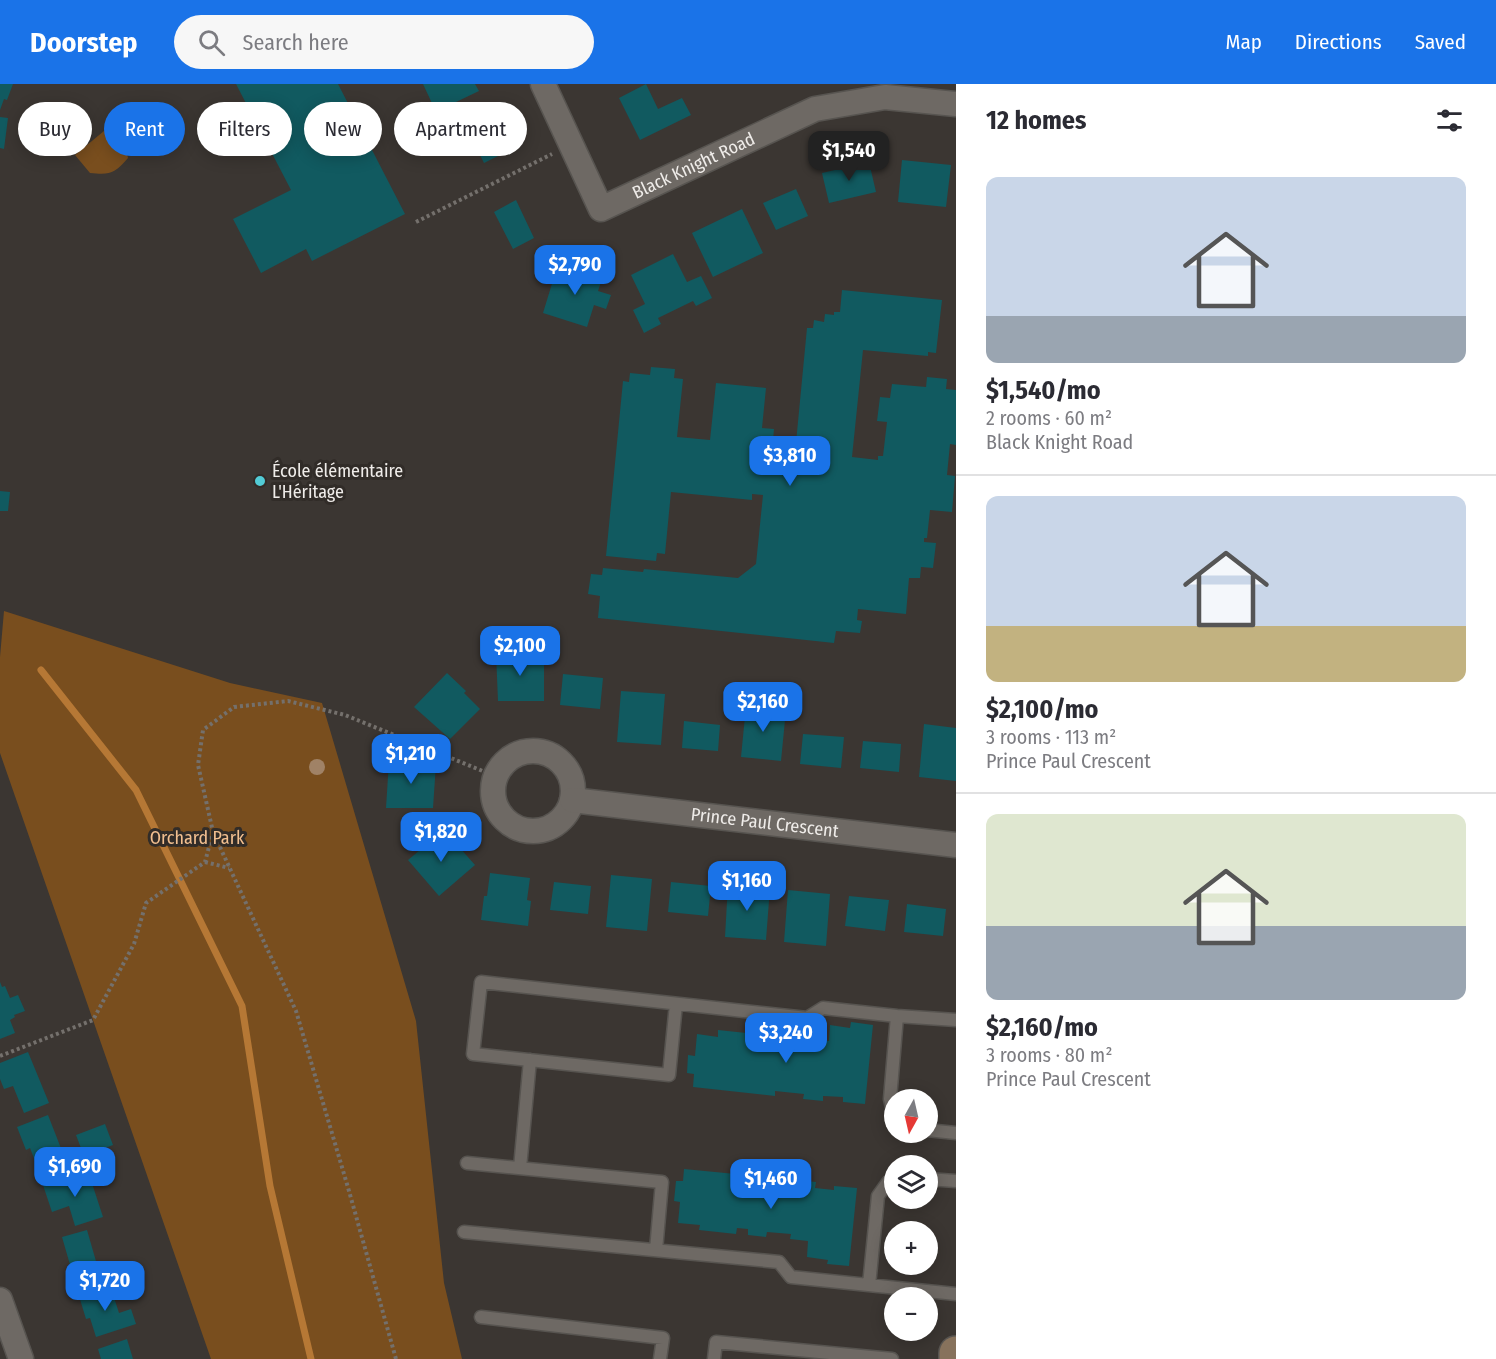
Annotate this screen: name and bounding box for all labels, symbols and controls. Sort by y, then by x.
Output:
search box [174,15,594,69]
text: Doorstep [30,26,138,59]
icon: search [195,26,228,59]
text: Search here [243,29,349,56]
text: Map [1225,29,1262,55]
text: Directions [1295,29,1382,55]
text: Saved [1415,29,1466,55]
chip: Buy [18,102,92,156]
chip: Rent [104,102,185,156]
chip: Filters [197,102,292,156]
chip: New [304,102,382,156]
chip: Apartment [394,102,527,156]
icon: filters [1433,104,1466,137]
text: 12 homes [986,105,1086,136]
street label: Black Knight Road [629,128,758,204]
pin: $1,540 [800,131,898,182]
text: $1,540 [822,138,876,162]
icon: home [1172,216,1280,324]
pin: $2,790 [526,245,624,296]
text: $2,790 [548,252,602,276]
text: $1,540/mo [986,375,1101,406]
text: 2 rooms · 60 m² [986,406,1112,430]
text: Black Knight Road [986,430,1133,454]
pin: $3,810 [741,436,839,487]
text: $3,810 [763,443,817,467]
place label: École élémentaire L'Héritage [272,459,403,503]
marker: École élémentaire L'Héritage [253,474,267,488]
icon: home [1172,535,1280,643]
pin: $2,100 [471,626,569,677]
text: $2,100 [494,633,546,657]
pin: $2,160 [714,682,812,733]
text: $2,160 [737,689,789,713]
text: $2,100/mo [986,694,1099,725]
text: 3 rooms · 113 m² [986,725,1116,749]
pin: $1,210 [362,734,460,785]
text: $1,210 [386,741,436,765]
text: Prince Paul Crescent [986,749,1151,773]
street label: Prince Paul Crescent [690,803,840,842]
pin: $1,820 [392,812,490,863]
text: $1,820 [415,819,467,843]
park label: Orchard Park [150,827,245,849]
icon: home [1172,853,1280,961]
pin: $1,160 [698,861,796,912]
text: $1,160 [722,868,772,892]
text: $2,160/mo [986,1012,1098,1043]
pin: $3,240 [737,1013,835,1064]
text: $3,240 [759,1020,813,1044]
text: 3 rooms · 80 m² [986,1043,1112,1067]
text: Prince Paul Crescent [986,1067,1151,1091]
north arrow [884,1089,938,1143]
map controls [884,1089,938,1341]
pin: $1,690 [26,1147,124,1198]
text: $1,690 [48,1154,102,1178]
button: layers [884,1155,938,1209]
pin: $1,460 [722,1159,820,1210]
text: $1,460 [744,1166,798,1190]
button: + [884,1221,938,1275]
pin: $1,720 [56,1261,154,1312]
text: $1,720 [80,1268,130,1292]
button: − [884,1287,938,1341]

